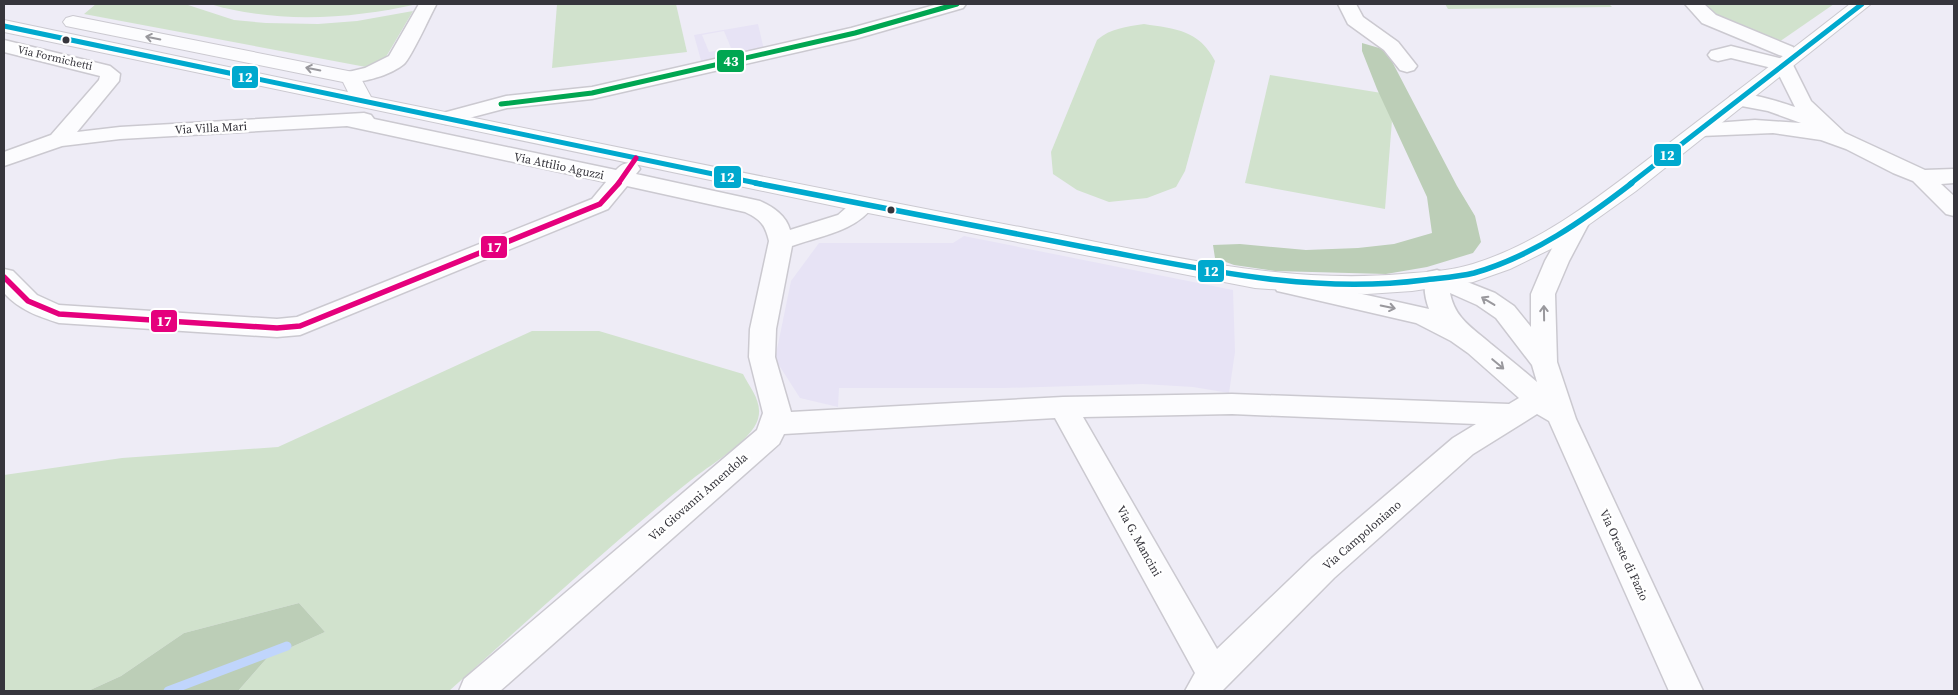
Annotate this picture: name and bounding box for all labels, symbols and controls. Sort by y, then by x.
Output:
one-way arrow [146,32,162,42]
unlabelled marker [61,35,71,45]
street label: Via Formichetti [16,42,94,74]
line badge: 43 [716,49,745,73]
text: 43 [723,51,739,71]
one-way arrow [305,64,321,73]
line badge: 12 [231,65,259,89]
text: 12 [237,67,253,87]
street label: Via Villa Mari [174,118,248,138]
line badge: 12 [1653,143,1682,167]
text: 12 [1659,145,1675,165]
street label: Via Attilio Aguzzi [513,149,606,183]
line badge: 12 [713,165,742,189]
text: 12 [719,167,735,187]
unlabelled marker [886,205,896,215]
line badge: 17 [480,235,508,259]
text: 17 [486,237,502,257]
line badge: 12 [1197,259,1225,283]
text: 12 [1203,261,1219,281]
one-way arrow [1482,295,1496,305]
one-way arrow [1380,303,1396,312]
one-way arrow [1539,305,1549,322]
line badge: 17 [150,309,178,333]
text: 17 [156,311,172,331]
one-way arrow [1491,358,1504,369]
street label: Via Giovanni Amendola [645,449,752,545]
street label: Via Campoloniano [1319,496,1405,573]
street label: Via G. Mancini [1113,503,1165,580]
street label: Via Oreste di Fazio [1596,507,1652,604]

